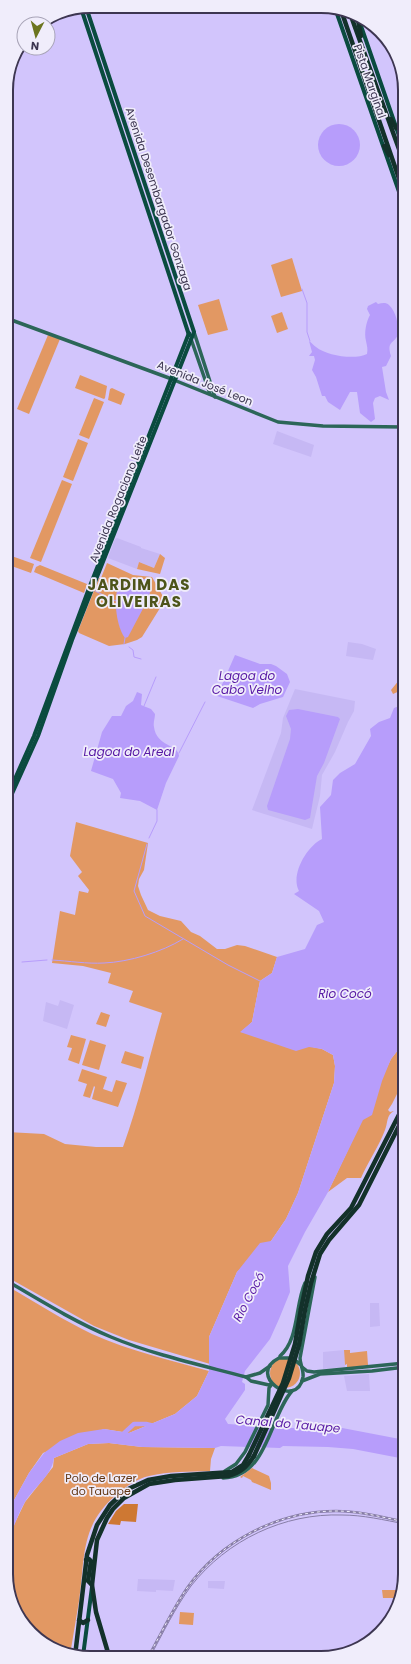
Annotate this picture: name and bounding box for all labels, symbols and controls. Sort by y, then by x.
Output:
north arrow [16,16,56,56]
text: N [30,38,40,54]
street label: Pista Marginal [350,42,390,120]
street label: Avenida Desembargador Gonzaga [122,105,196,293]
street label: Avenida José Leon [155,356,255,410]
street label: Avenida Rogaciano Leite [85,433,151,565]
district label: JARDIM DAS OLIVEIRAS [88,574,190,612]
water label: Lagoa do Cabo Velho [212,667,283,698]
water label: Lagoa do Areal [83,743,175,760]
water label: Rio Cocó [318,985,372,1002]
water label: Rio Cocó [229,1269,269,1324]
water label: Canal do Tauape [235,1410,342,1437]
park label: Polo de Lazer do Tauape [65,1470,137,1499]

